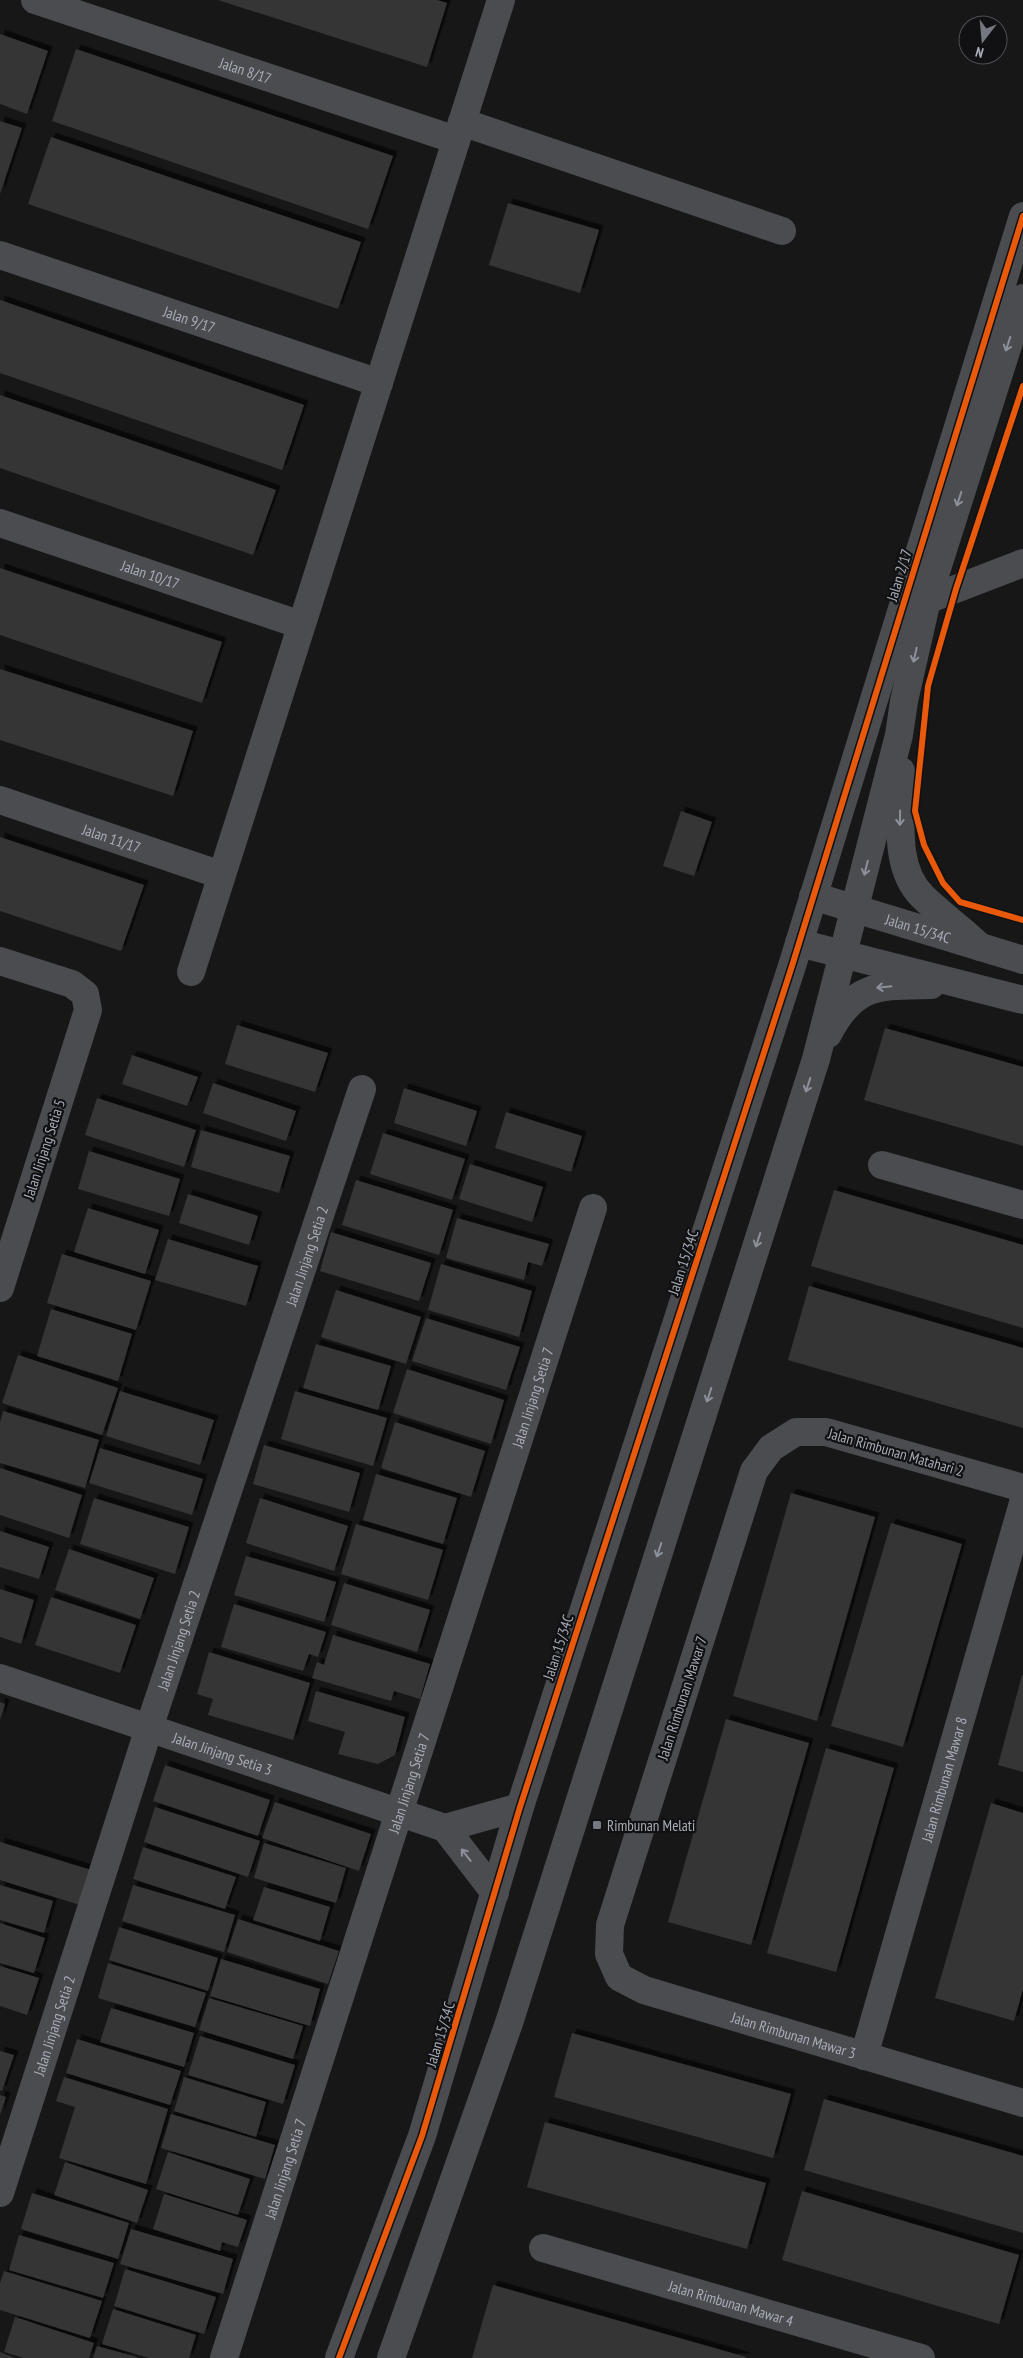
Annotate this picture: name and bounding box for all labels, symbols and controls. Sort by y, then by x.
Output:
north arrow [958,15,1008,65]
text: N [973,43,986,62]
street label: Jalan 8/17 [216,52,274,88]
street label: Jalan 9/17 [160,301,218,337]
one-way arrow [1003,336,1013,352]
one-way arrow [954,491,964,507]
street label: Jalan 2/17 [882,547,916,604]
street label: Jalan 10/17 [118,555,182,593]
one-way arrow [910,647,919,663]
one-way arrow [895,810,905,826]
street label: Jalan 11/17 [79,819,143,857]
one-way arrow [861,859,870,875]
street label: Jalan 15/34C [882,909,953,947]
one-way arrow [877,982,893,992]
one-way arrow [802,1077,812,1093]
street label: Jalan Jinjang Setia 5 [19,1097,69,1202]
street label: Jalan Jinjang Setia 2 [281,1204,332,1309]
street label: Jalan 15/34C [663,1227,702,1298]
one-way arrow [753,1232,762,1247]
street label: Jalan Jinjang Setia 7 [507,1345,557,1451]
one-way arrow [703,1386,713,1402]
street label: Jalan Rimbunan Matahari 2 [825,1423,966,1480]
one-way arrow [654,1541,663,1557]
street label: Jalan Jinjang Setia 2 [153,1588,204,1693]
street label: Jalan 15/34C [538,1612,577,1683]
street label: Jalan Rimbunan Mawar 7 [653,1634,711,1763]
street label: Jalan Rimbunan Mawar 8 [916,1715,971,1845]
street label: Jalan Jinjang Setia 3 [169,1727,275,1779]
street label: Jalan Jinjang Setia 7 [383,1730,433,1836]
place label: Rimbunan Melati [607,1816,695,1835]
marker: Rimbunan Melati [591,1819,603,1831]
one-way arrow [460,1849,471,1862]
street label: Jalan Jinjang Setia 2 [28,1973,79,2079]
street label: Jalan 15/34C [421,1999,459,2070]
street label: Jalan Rimbunan Mawar 3 [728,2007,858,2062]
street label: Jalan Jinjang Setia 7 [260,2116,310,2222]
street label: Jalan Rimbunan Mawar 4 [666,2275,796,2330]

